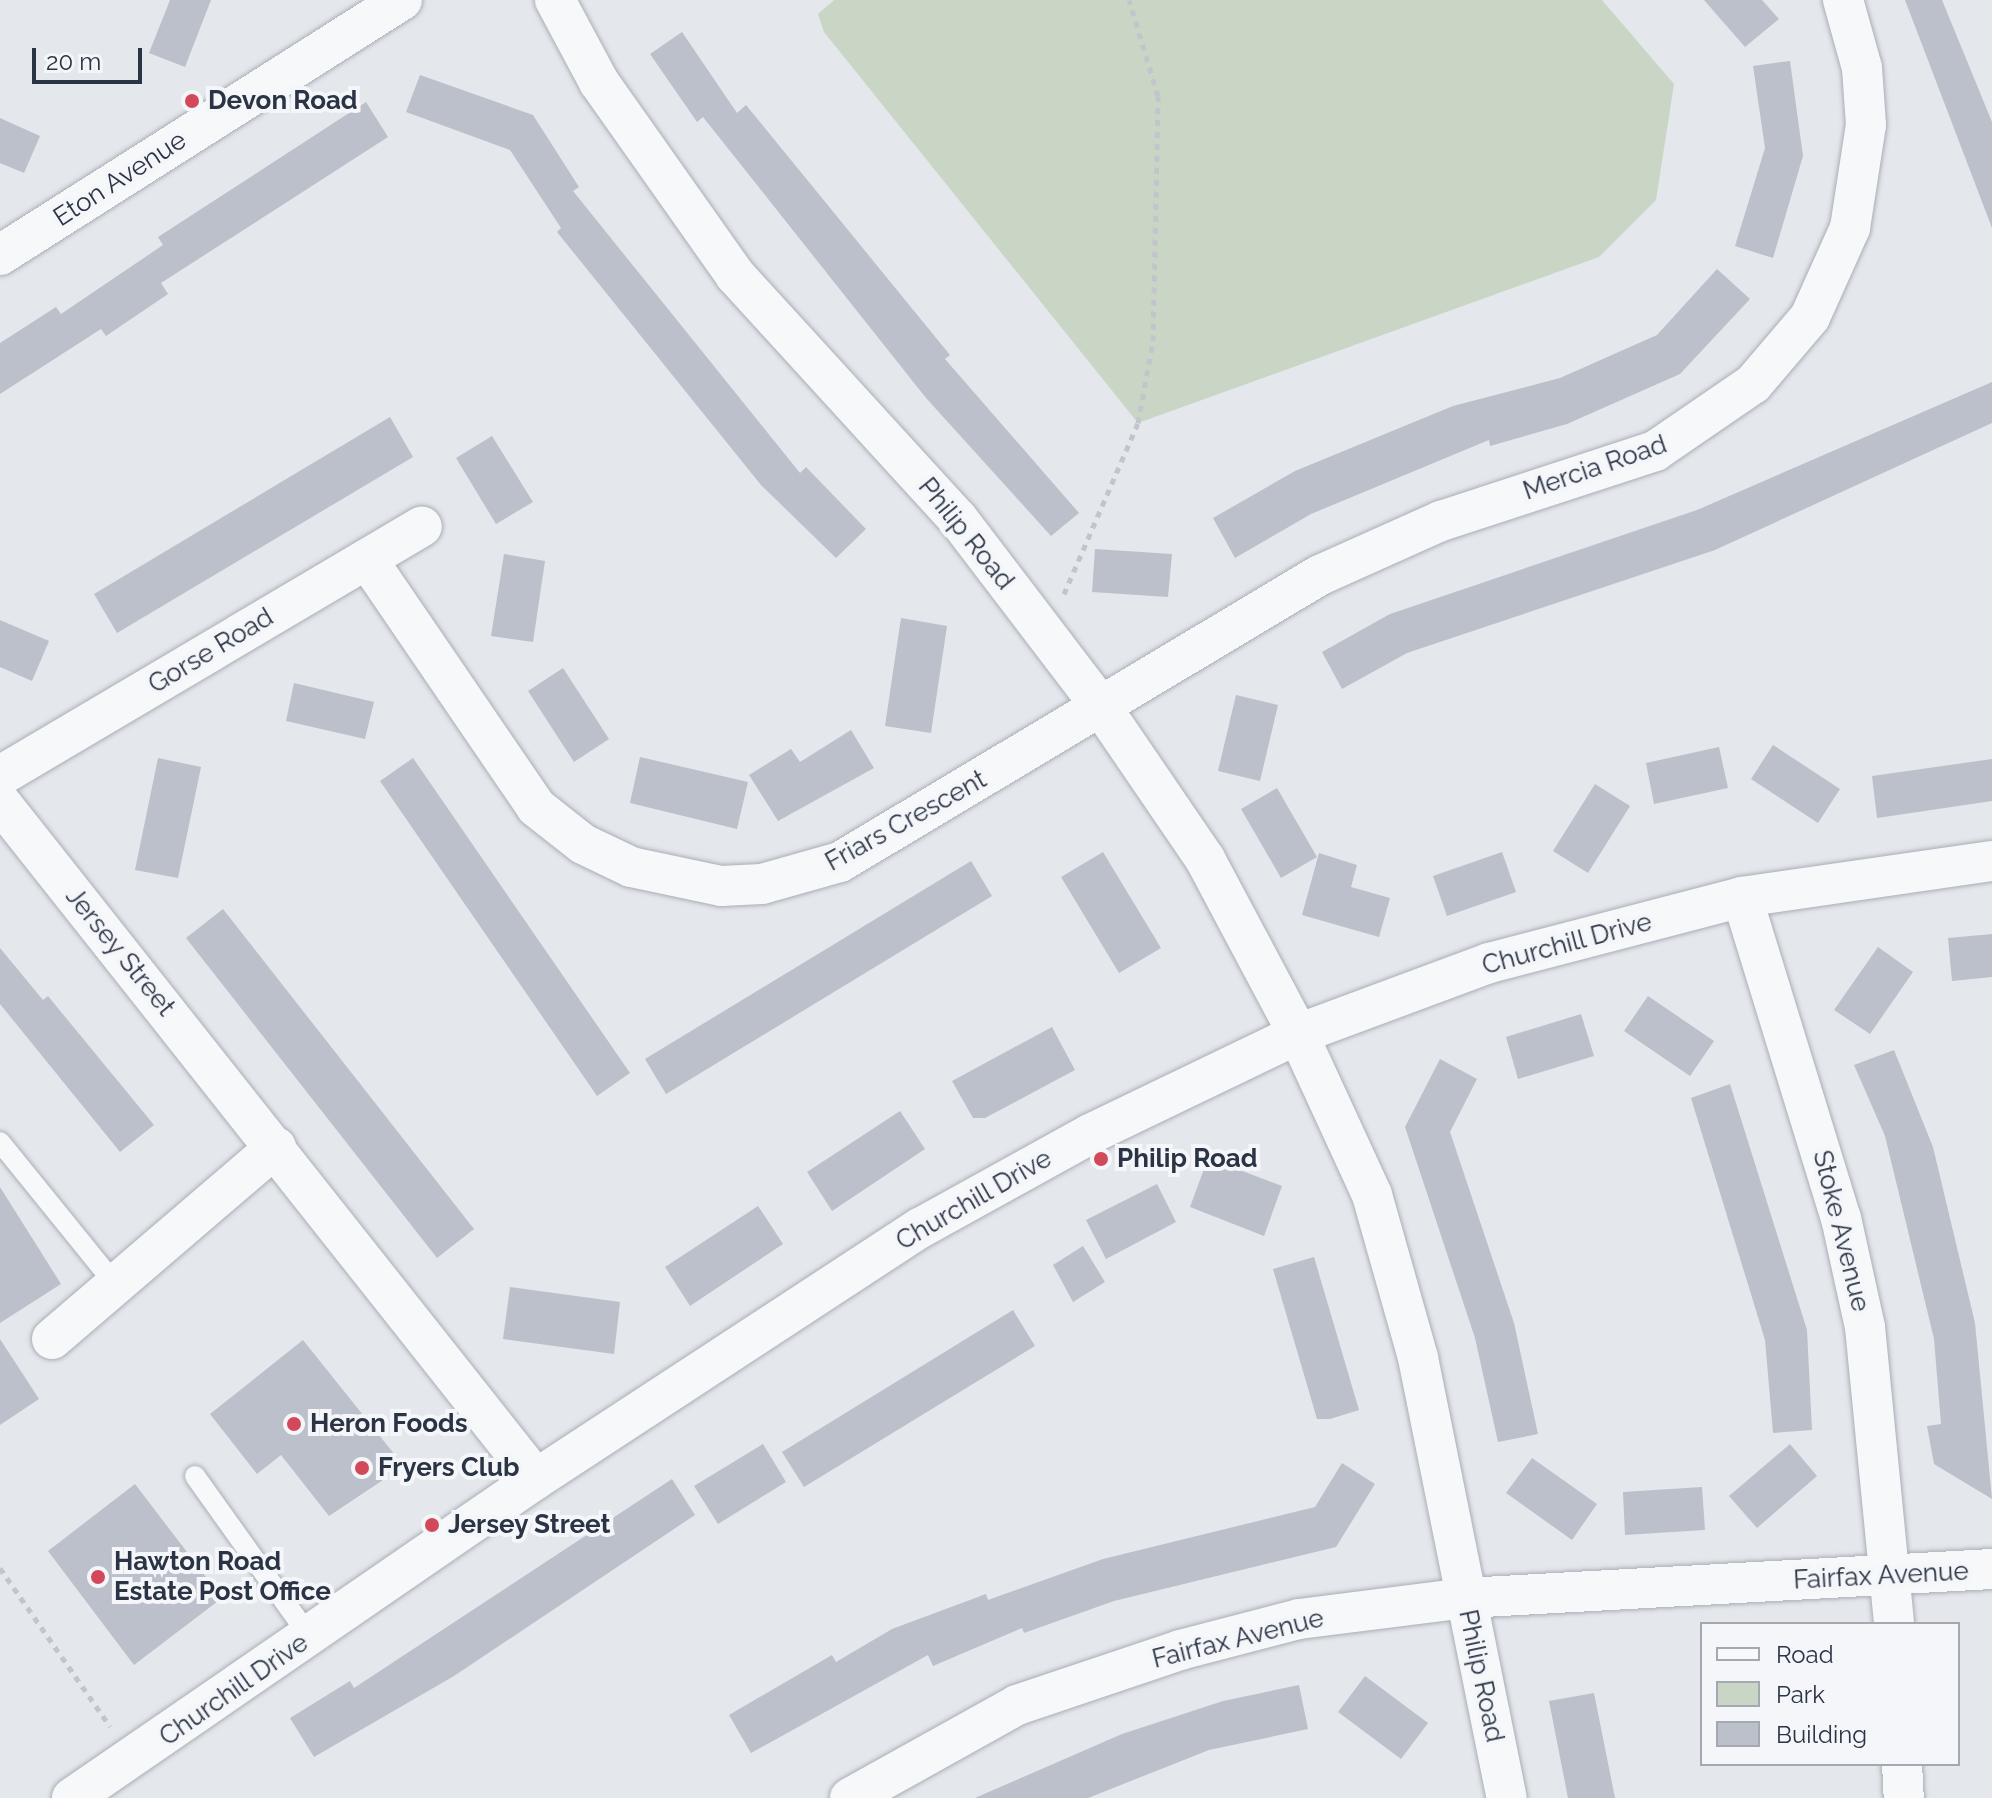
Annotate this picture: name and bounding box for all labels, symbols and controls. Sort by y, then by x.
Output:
scale bar [36,32,146,82]
text: 20 m [46,47,101,76]
place label: Devon Road [208,85,358,117]
marker: Devon Road [183,92,201,110]
street label: Eton Avenue [48,124,192,234]
street label: Mercia Road [1519,429,1671,507]
street label: Philip Road [911,472,1021,596]
street label: Gorse Road [143,602,279,700]
street label: Friars Crescent [820,764,992,878]
street label: Jersey Street [59,881,181,1023]
street label: Churchill Drive [1478,906,1656,982]
street label: Churchill Drive [890,1143,1058,1257]
place label: Philip Road [1117,1143,1257,1175]
street label: Stoke Avenue [1806,1147,1876,1315]
marker: Philip Road [1092,1150,1110,1168]
place label: Heron Foods [310,1408,468,1440]
marker: Heron Foods [285,1415,303,1433]
place label: Fryers Club [378,1452,520,1484]
marker: Fryers Club [353,1459,371,1477]
place label: Jersey Street [448,1509,611,1541]
marker: Jersey Street [423,1516,441,1534]
place label: Hawton Road Estate Post Office [114,1546,331,1608]
street label: Fairfax Avenue [1792,1556,1970,1596]
marker: Hawton Road Estate Post Office [89,1568,107,1586]
street label: Fairfax Avenue [1149,1603,1327,1675]
street label: Philip Road [1452,1607,1510,1745]
legend [1700,1622,1960,1766]
street label: Churchill Drive [153,1627,315,1753]
text: Road [1776,1640,1834,1669]
text: Park [1776,1680,1825,1709]
text: Building [1776,1720,1867,1749]

